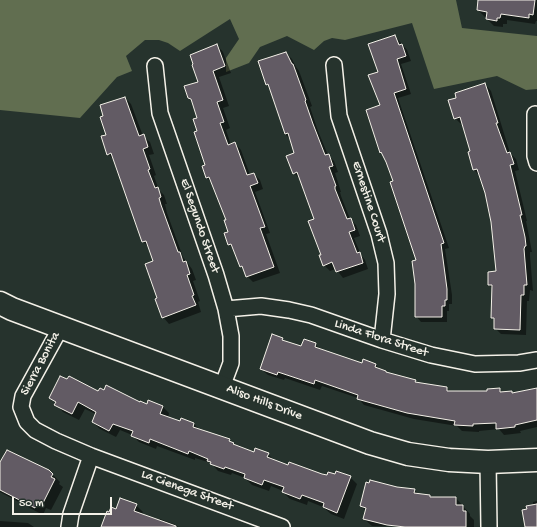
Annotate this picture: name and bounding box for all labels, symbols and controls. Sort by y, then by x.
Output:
street label: Ernestine Court [348,160,388,244]
street label: El Segundo Street [176,177,222,275]
street label: Linda Flora Street [332,317,430,361]
street label: Sierra Bonita [18,329,64,399]
street label: Aliso Hills Drive [224,381,304,425]
street label: La Cienega Street [139,467,235,515]
scale bar [14,489,114,515]
text: 50 m [19,497,44,511]

